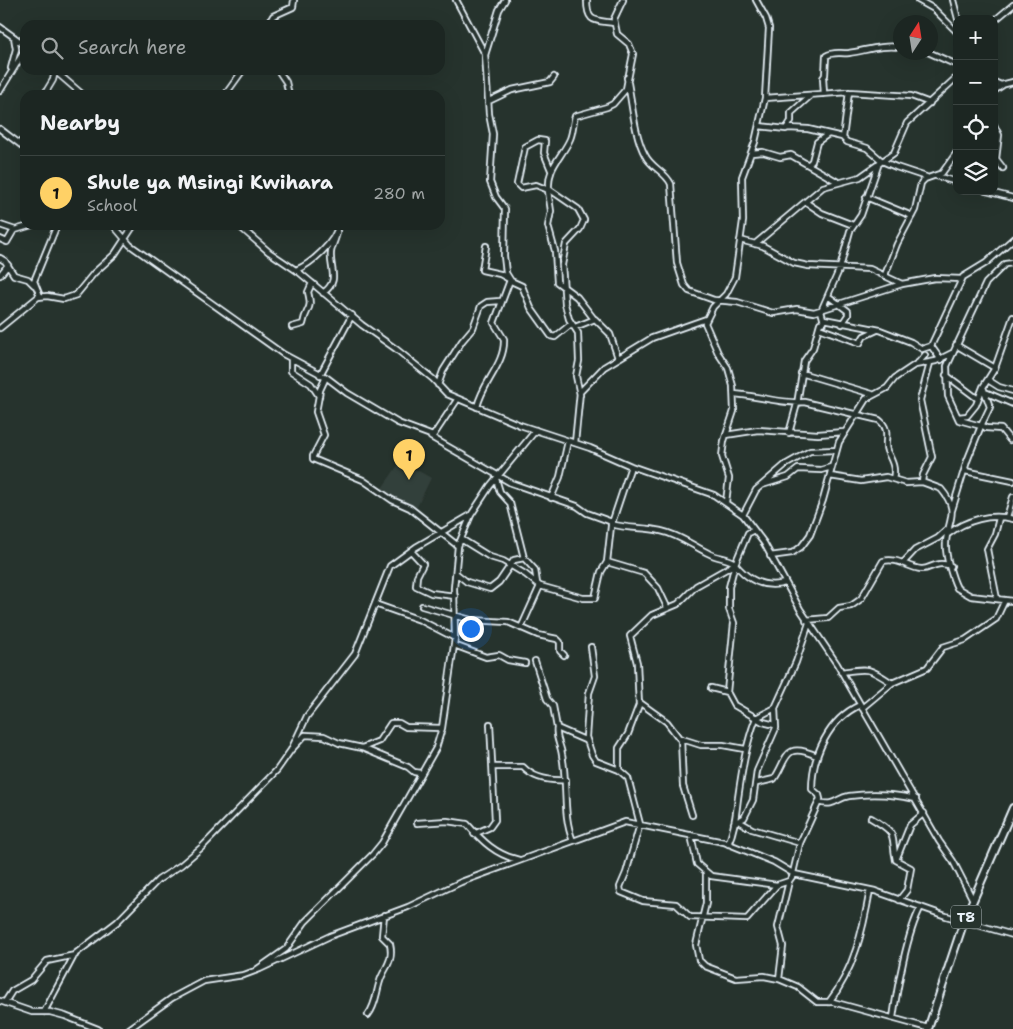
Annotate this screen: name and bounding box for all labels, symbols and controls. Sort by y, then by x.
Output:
north arrow [893,15,938,60]
map controls [953,15,998,195]
button: + [953,15,998,60]
search box [20,20,445,75]
icon: search [38,34,66,62]
text: Search here [78,35,187,60]
button: − [953,60,998,105]
button: locate [953,105,998,150]
text: Nearby [40,109,120,137]
button: layers [953,150,998,195]
text: Shule ya Msingi Kwihara [87,170,333,195]
text: 1 [52,183,60,204]
text: 280 m [373,183,425,204]
text: School [87,195,137,216]
pin: 1 [393,439,425,480]
your location [458,616,484,642]
road number: T8 [951,906,981,929]

